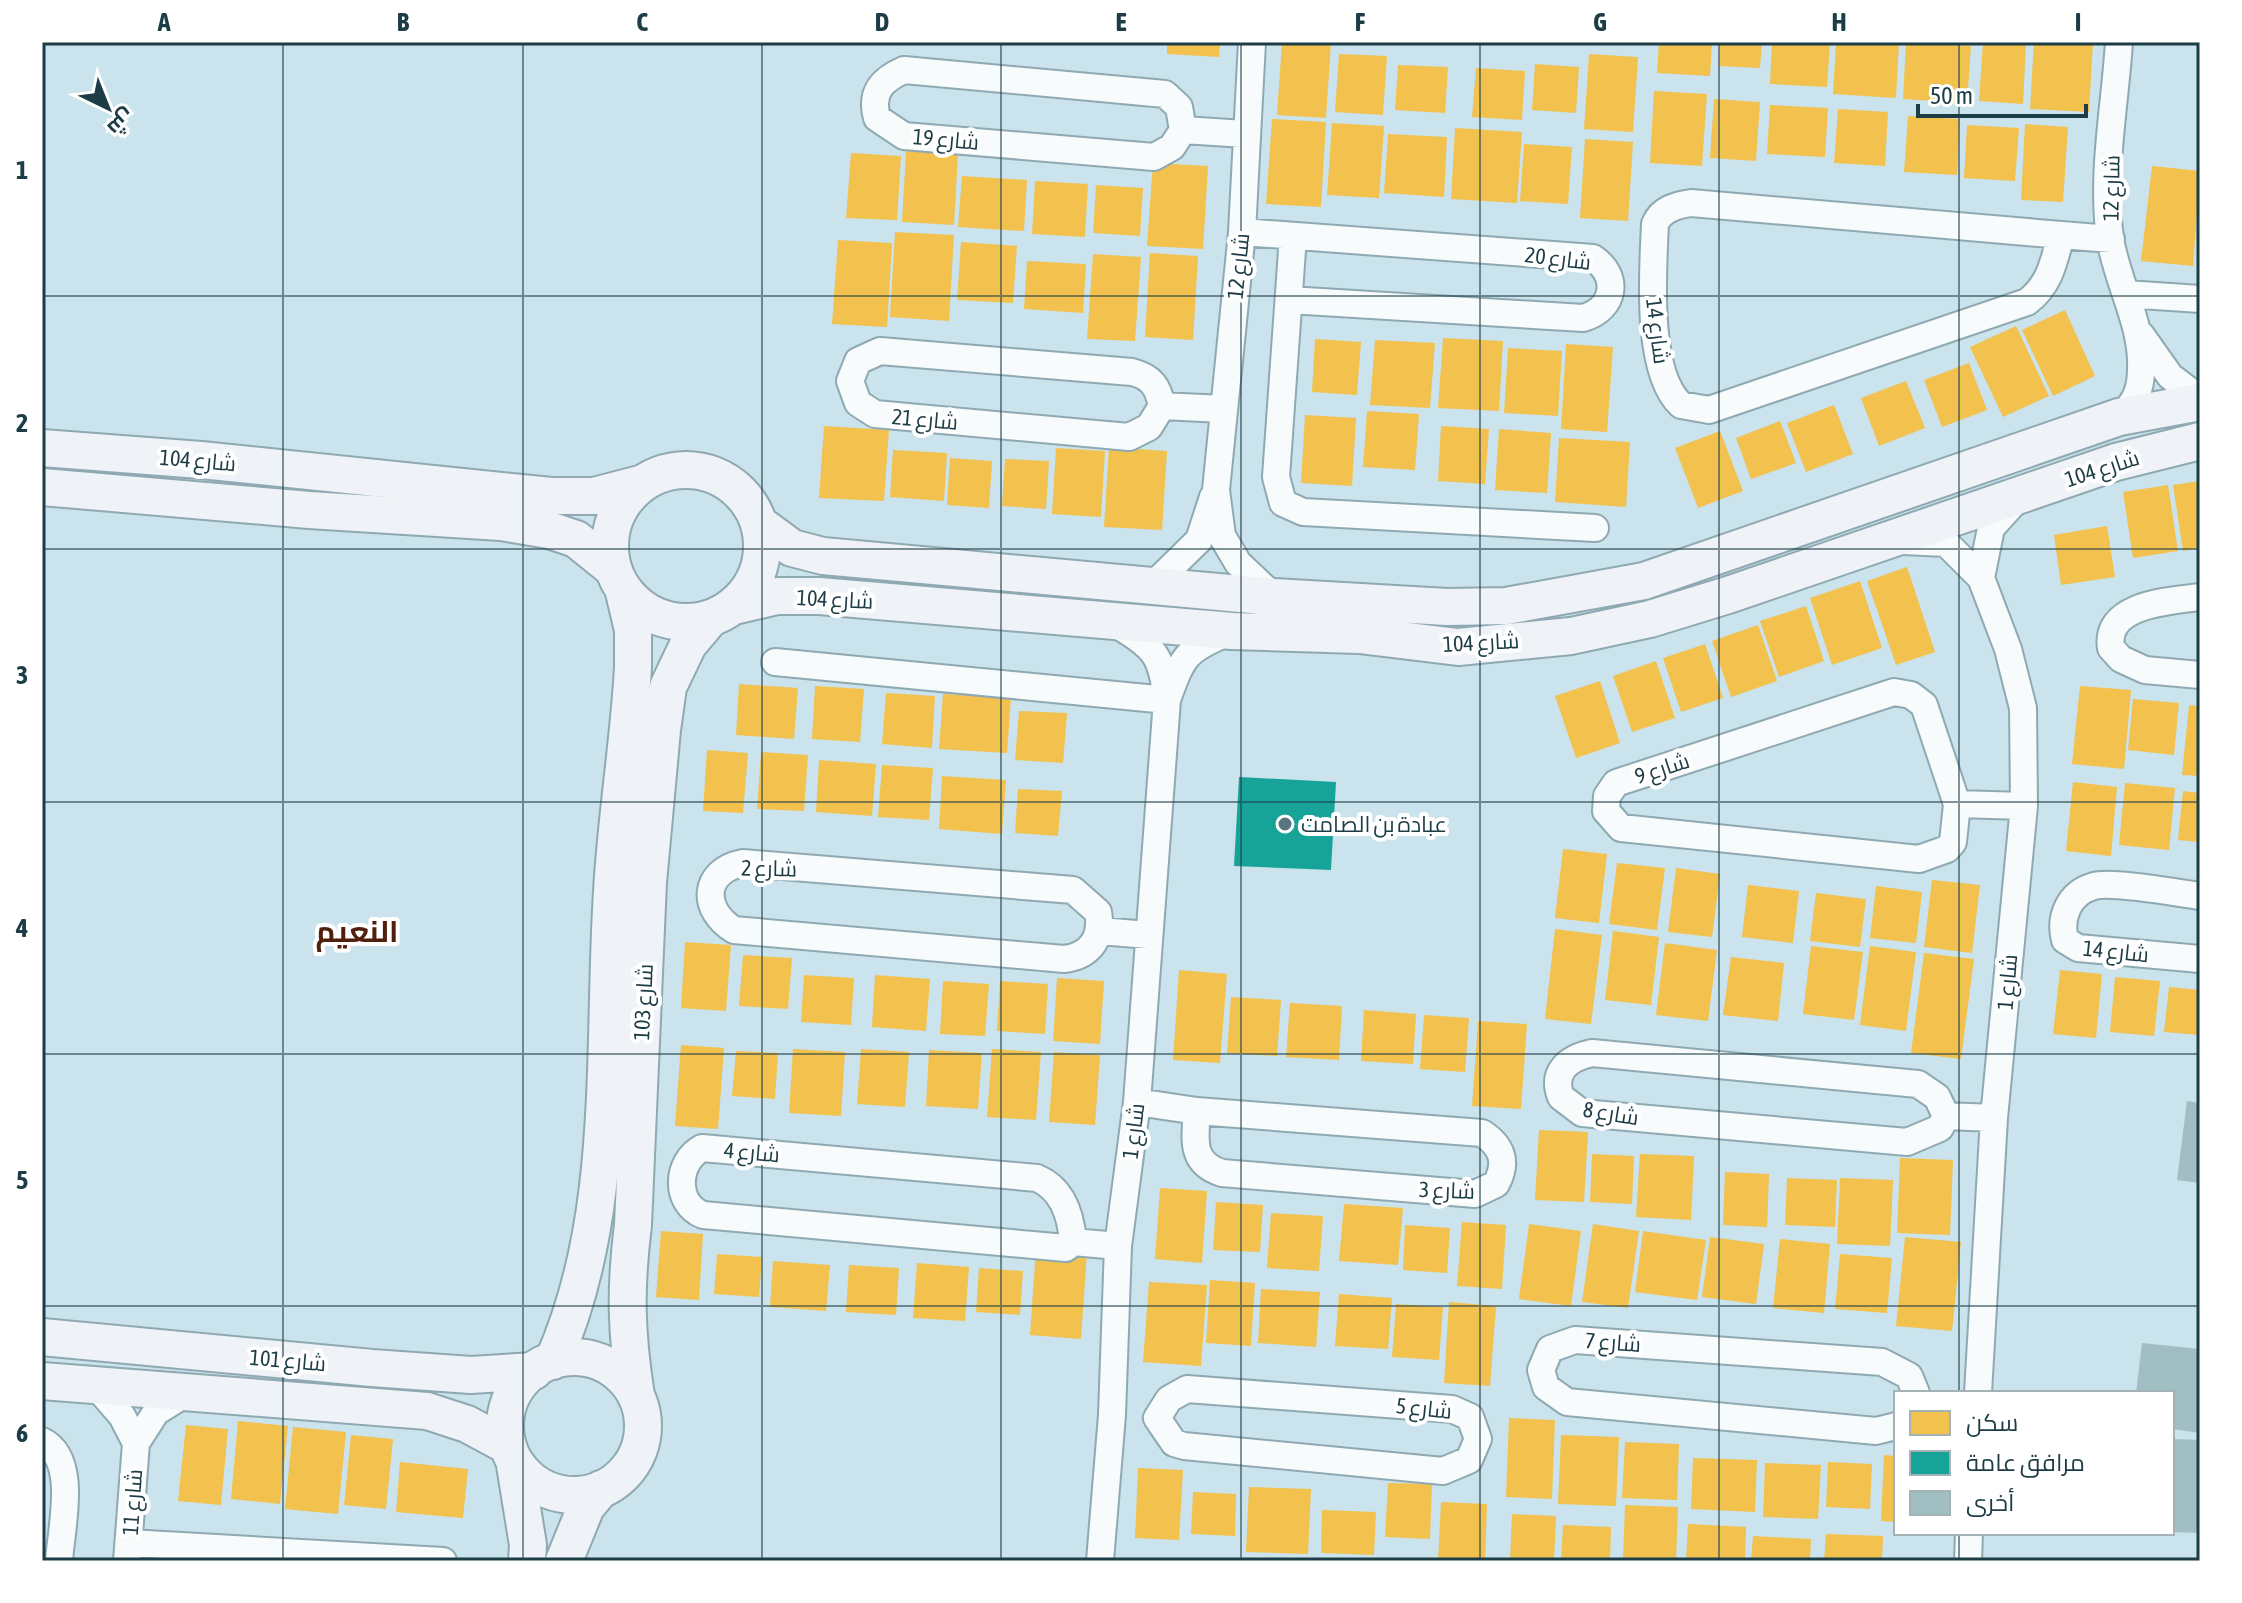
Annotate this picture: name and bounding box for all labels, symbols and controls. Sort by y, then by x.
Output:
text: A [157,7,171,37]
text: B [397,7,410,37]
text: C [636,7,648,37]
text: D [875,7,889,37]
text: E [1115,7,1127,37]
text: F [1355,7,1366,37]
text: G [1593,7,1607,37]
text: H [1831,7,1847,37]
text: I [2075,7,2081,37]
north arrow [68,68,148,148]
scale bar [1918,68,2086,118]
text: 50 m [1930,82,1973,109]
text: ش [102,103,141,142]
street label: شارع 19 [912,123,980,157]
text: 1 [16,155,28,185]
street label: شارع 12 [2097,155,2127,221]
street label: شارع 12 [1222,232,1256,301]
street label: شارع 20 [1523,241,1593,277]
street label: شارع 14 [1639,296,1675,366]
street label: شارع 21 [891,403,959,437]
text: 2 [16,408,28,438]
street label: شارع 104 [159,444,237,478]
street label: شارع 104 [2062,444,2143,494]
street label: شارع 104 [796,584,874,616]
street label: شارع 104 [1442,627,1520,659]
text: 3 [16,660,28,690]
street label: شارع 9 [1631,747,1693,791]
place label: عبادة بن الصامت [1301,811,1447,838]
marker: عبادة بن الصامت [1276,815,1294,833]
street label: شارع 2 [741,855,797,883]
text: 4 [15,913,28,943]
district label: النعيم [316,914,398,952]
street label: شارع 14 [2081,935,2150,969]
street label: شارع 1 [1992,953,2024,1011]
street label: شارع 103 [628,963,660,1041]
street label: شارع 8 [1581,1096,1641,1132]
street label: شارع 1 [1117,1102,1151,1161]
street label: شارع 4 [723,1137,781,1169]
text: 5 [16,1165,28,1195]
street label: شارع 3 [1419,1176,1475,1206]
street label: شارع 7 [1584,1327,1642,1359]
street label: شارع 101 [249,1344,327,1378]
legend [1894,1391,2174,1535]
street label: شارع 5 [1395,1392,1453,1426]
text: سكن [1966,1409,2018,1437]
text: 6 [16,1418,28,1448]
text: مرافق عامة [1966,1449,2085,1478]
street label: شارع 11 [117,1468,149,1536]
text: أخرى [1966,1487,2014,1517]

